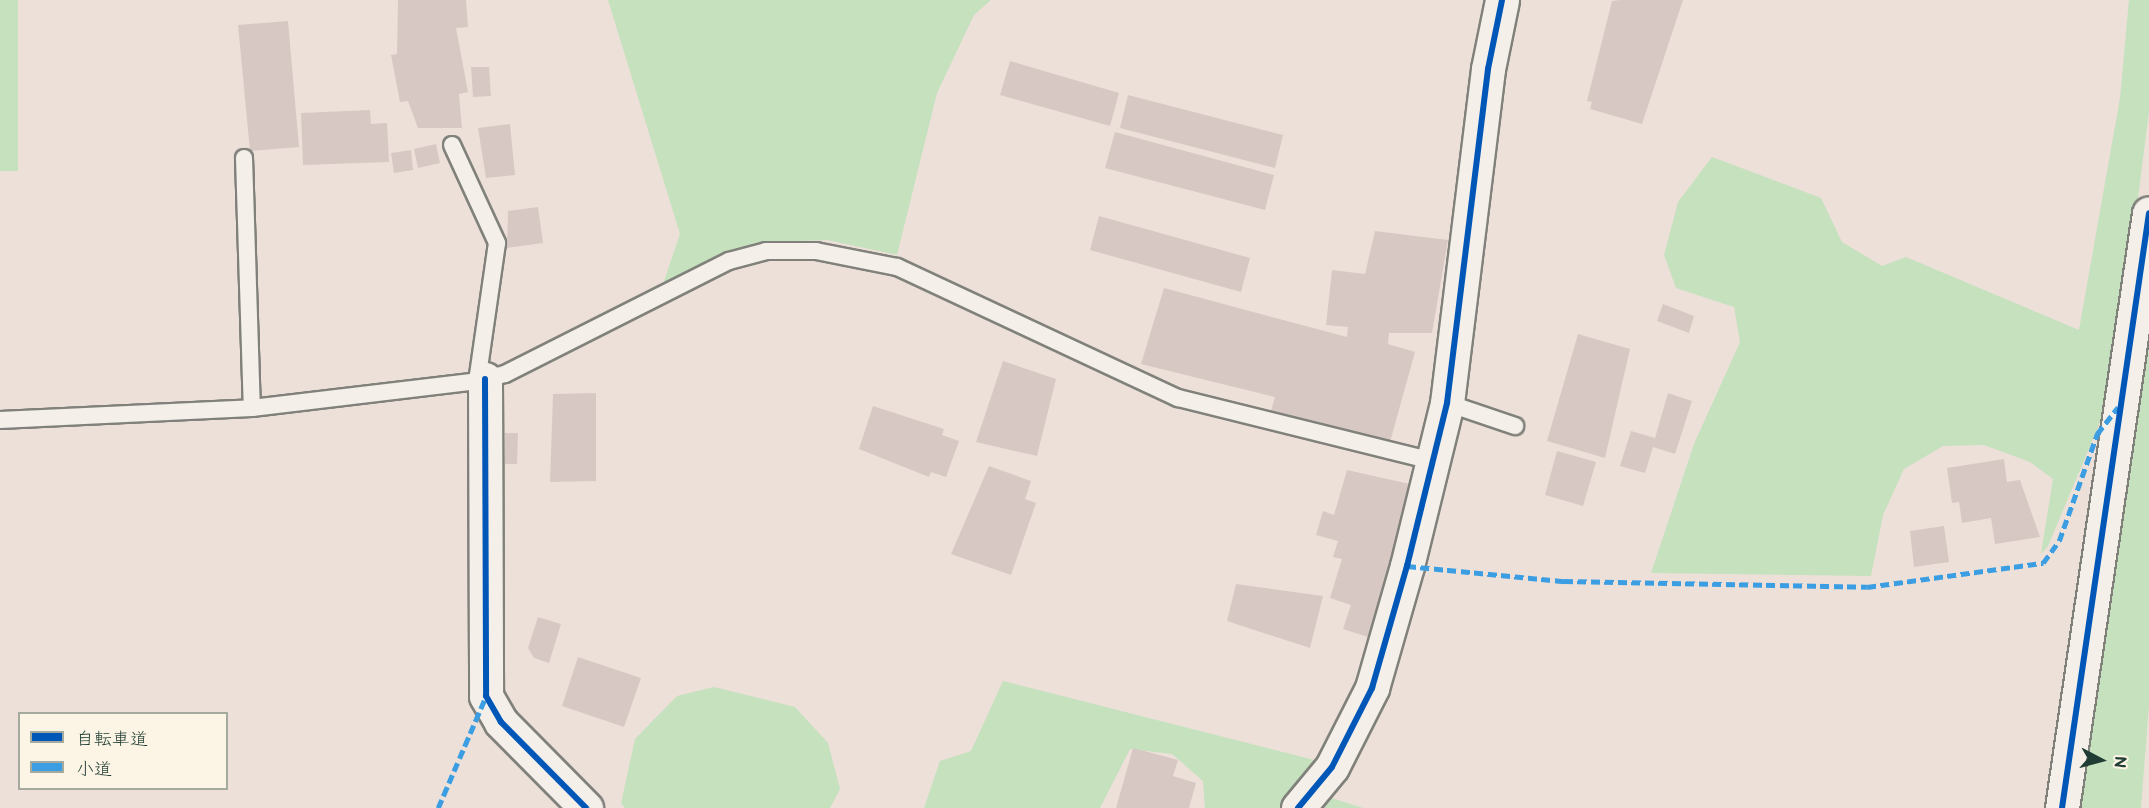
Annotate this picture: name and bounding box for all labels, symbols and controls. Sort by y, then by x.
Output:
legend [18,712,228,790]
text: 自転車道 [76,729,148,750]
north arrow [2071,730,2131,790]
text: N [2109,755,2129,769]
text: 小道 [76,759,112,780]

